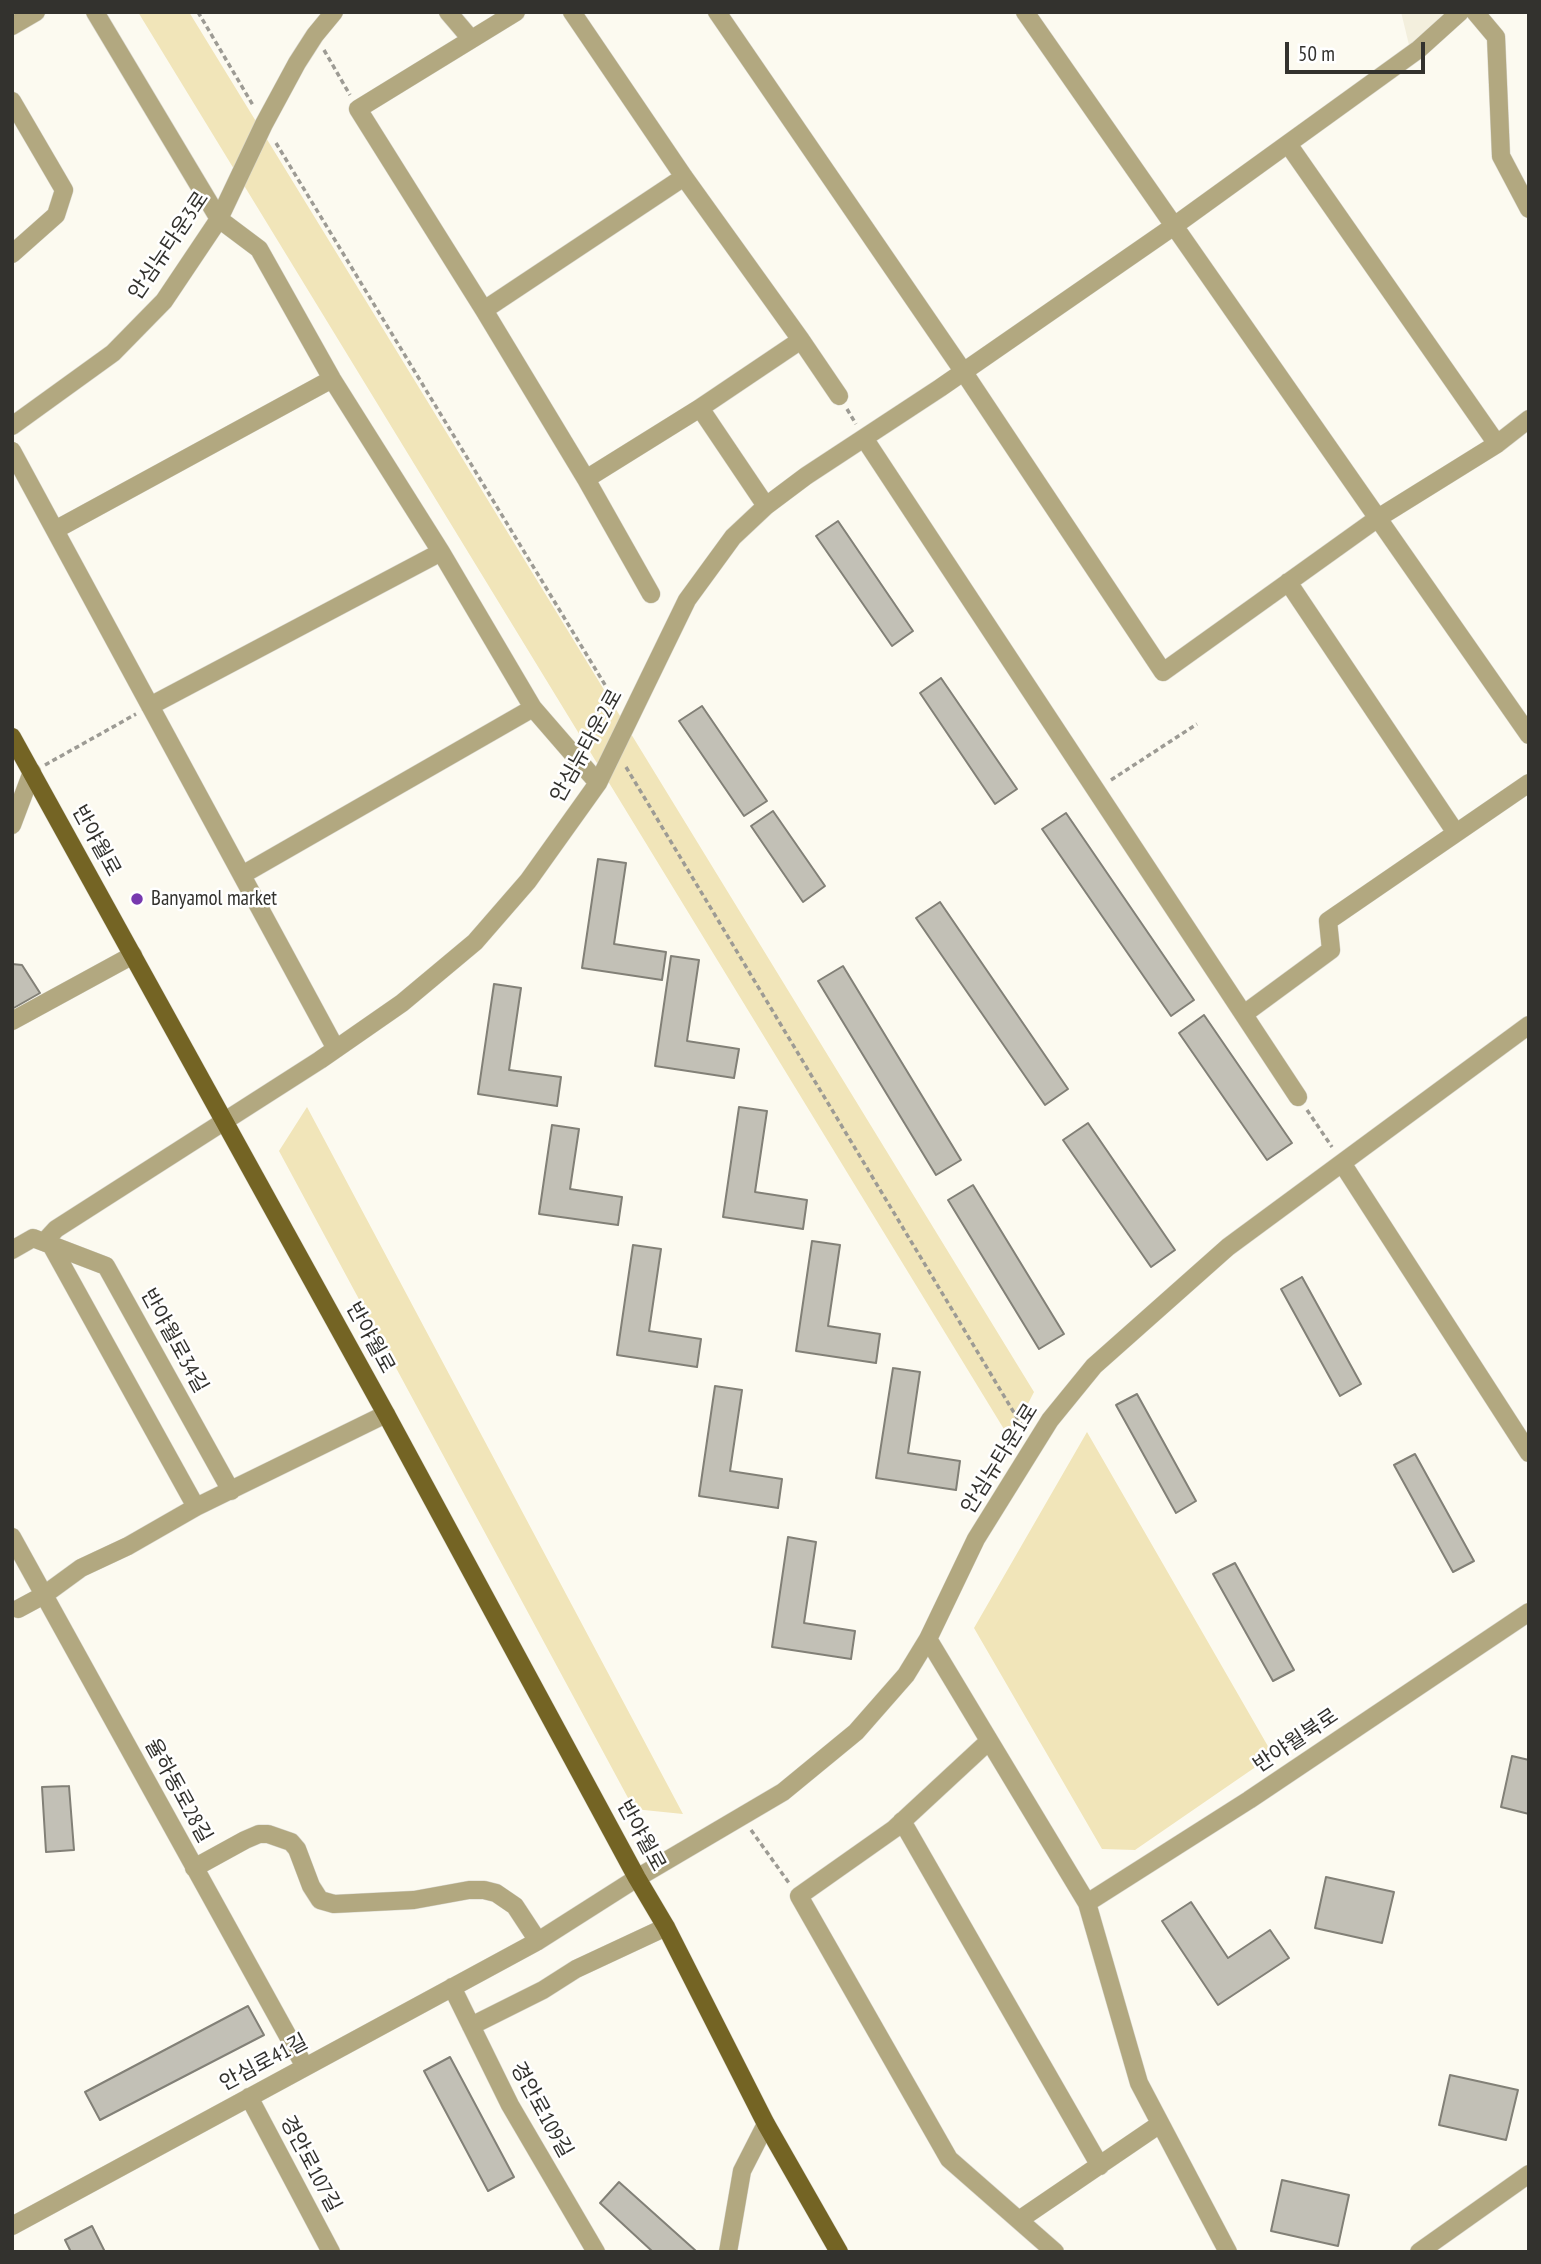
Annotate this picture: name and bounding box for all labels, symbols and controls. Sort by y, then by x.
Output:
scale bar [1289,28,1429,72]
text: 50 m [1298,40,1335,67]
street label: 안심뉴타운3로 [124,187,214,305]
street label: 안심뉴타운2로 [546,685,628,807]
street label: 반야월로 [66,801,126,881]
place label: Banyamol market [151,886,277,912]
marker: Banyamol market [129,891,145,907]
street label: 반야월로34길 [135,1284,213,1398]
street label: 반야월로 [340,1298,400,1378]
street label: 안심뉴타운1로 [956,1399,1044,1519]
street label: 반야월북로 [1249,1704,1343,1778]
street label: 율하동로28길 [139,1734,217,1848]
street label: 반야월로 [611,1796,671,1876]
street label: 안심로41길 [216,2029,312,2097]
street label: 경안로109길 [504,2058,578,2162]
street label: 경안로107길 [274,2111,346,2217]

